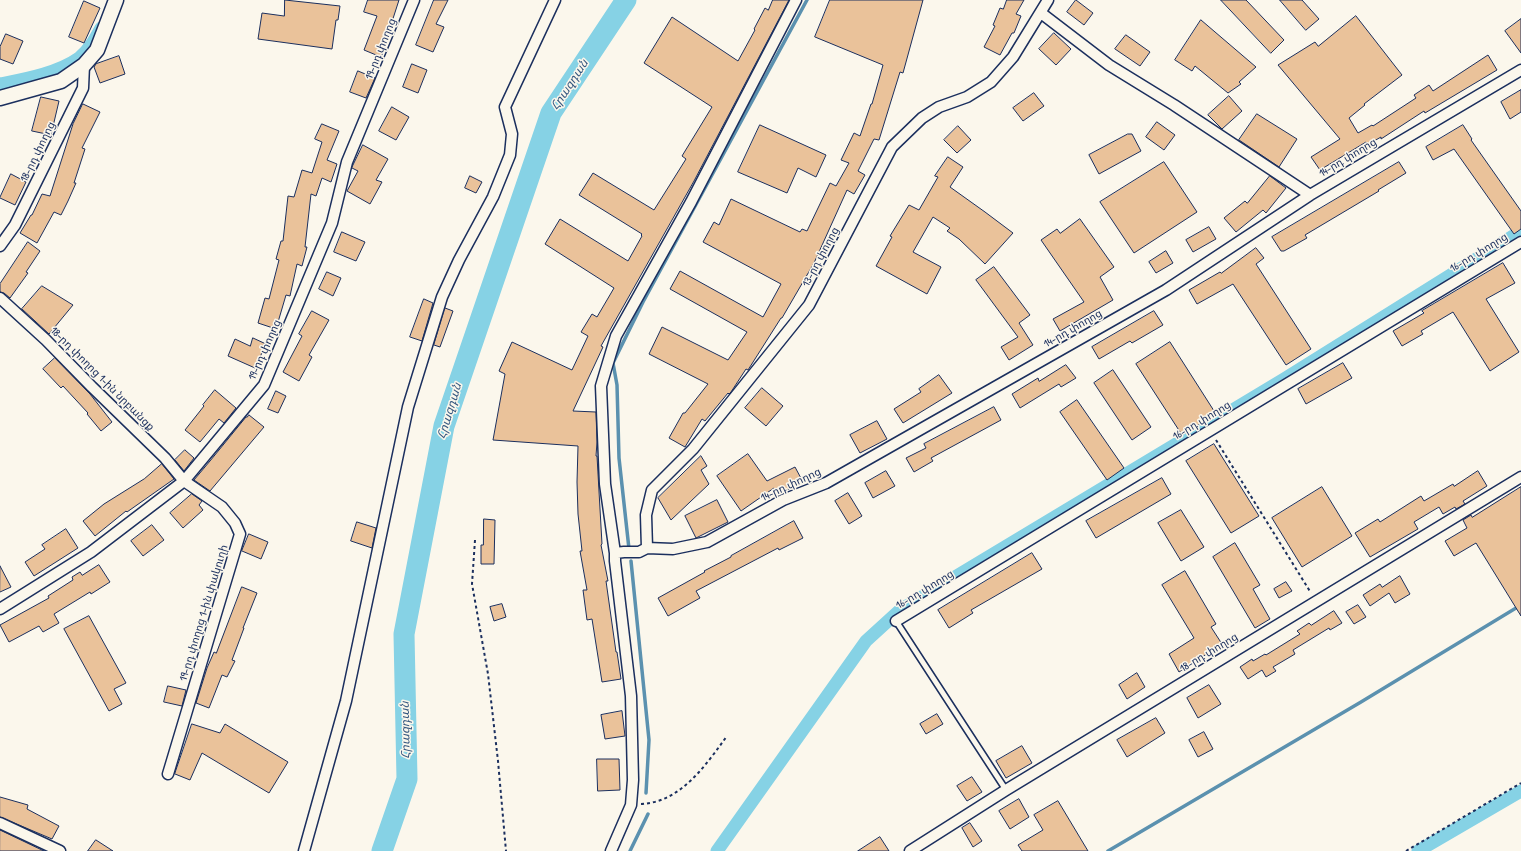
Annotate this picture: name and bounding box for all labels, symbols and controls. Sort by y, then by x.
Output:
street label: 19-րդ փողոց [363,16,399,82]
water label: Հրազդան [548,57,592,113]
street label: 18-րդ փողոց [18,120,58,184]
street label: 14-րդ փողոց [1317,136,1379,180]
street label: 13-րդ փողոց [800,225,842,289]
street label: 16-րդ փողոց [1448,231,1510,275]
street label: 14-րդ փողոց [1042,307,1104,351]
street label: 19-րդ փողոց [246,318,284,382]
street label: 18-րդ փողոց 1-ին նրբանցք [47,324,157,434]
water label: Հրազդան [435,381,465,441]
street label: 16-րդ փողոց [1171,399,1233,443]
street label: 14-րդ փողոց [759,465,823,505]
street label: 19-րդ փողոց 1-ին փակուղի [177,543,231,683]
street label: 16-րդ փողոց [894,568,956,612]
street label: 18-րդ փողոց [1177,630,1241,676]
water label: Հրազդան [398,701,414,759]

